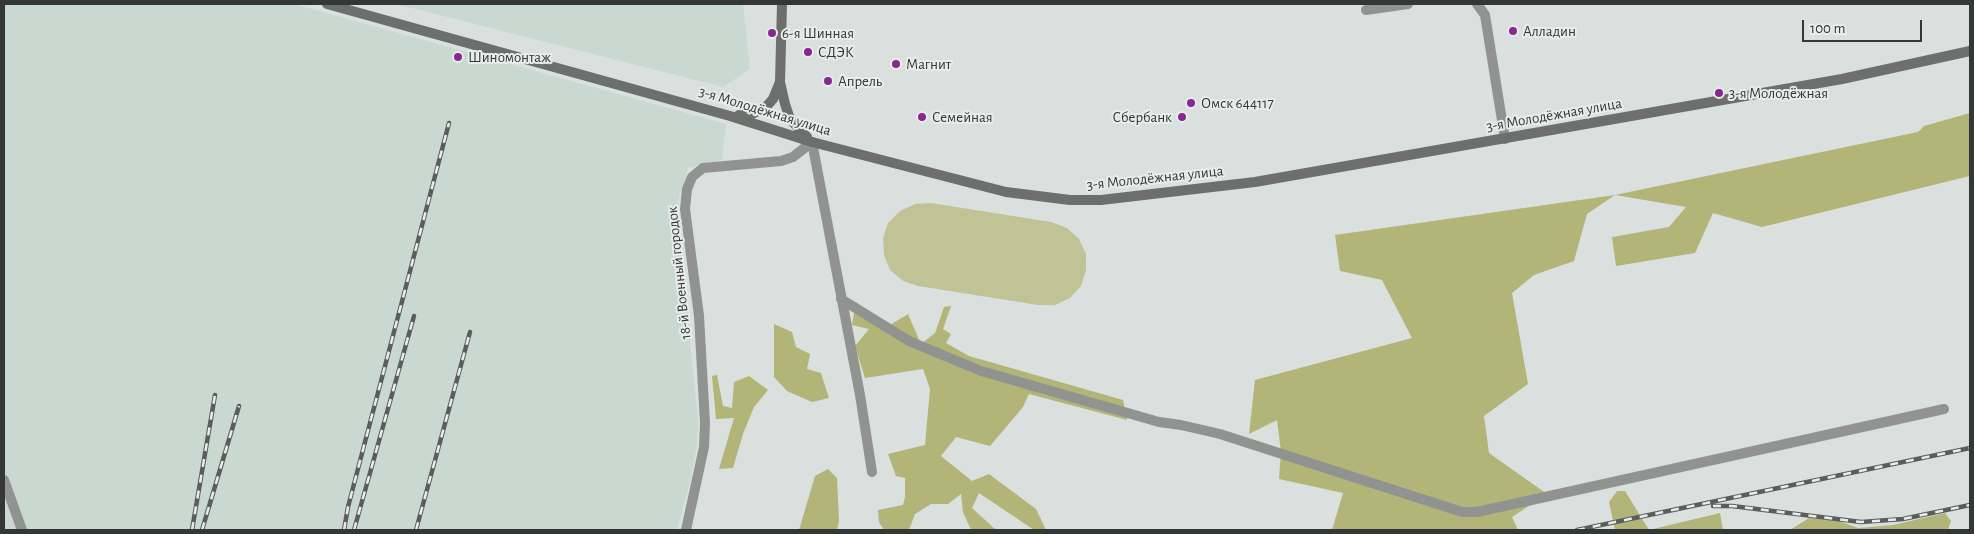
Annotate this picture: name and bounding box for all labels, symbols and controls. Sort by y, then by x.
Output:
scale bar [1804,10,1924,42]
text: 100 m [1810,21,1845,36]
place label: Алладин [1523,22,1576,40]
place label: 6-я Шинная [782,24,854,42]
marker: Алладин [1507,25,1519,37]
marker: 6-я Шинная [766,27,778,39]
place label: СДЭК [818,43,854,61]
marker: СДЭК [802,46,814,58]
place label: Шиномонтаж [468,48,551,66]
marker: Шиномонтаж [452,51,464,63]
place label: Магнит [906,55,951,73]
marker: Магнит [890,58,902,70]
place label: Апрель [838,72,882,90]
marker: Апрель [822,75,834,87]
street label: 3-я Молодёжная улица [697,82,833,140]
place label: 3-я Молодёжная [1729,84,1828,102]
marker: 3-я Молодёжная [1713,87,1725,99]
place label: Омск 644117 [1201,94,1274,112]
street label: 3-я Молодёжная улица [1485,94,1623,136]
marker: Омск 644117 [1185,97,1197,109]
place label: Семейная [932,108,993,126]
place label: Сбербанк [1113,108,1172,126]
marker: Семейная [916,111,928,123]
marker: Сбербанк [1176,111,1188,123]
street label: 3-я Молодёжная улица [1086,162,1224,194]
street label: 18-й Военный городок [663,206,695,340]

